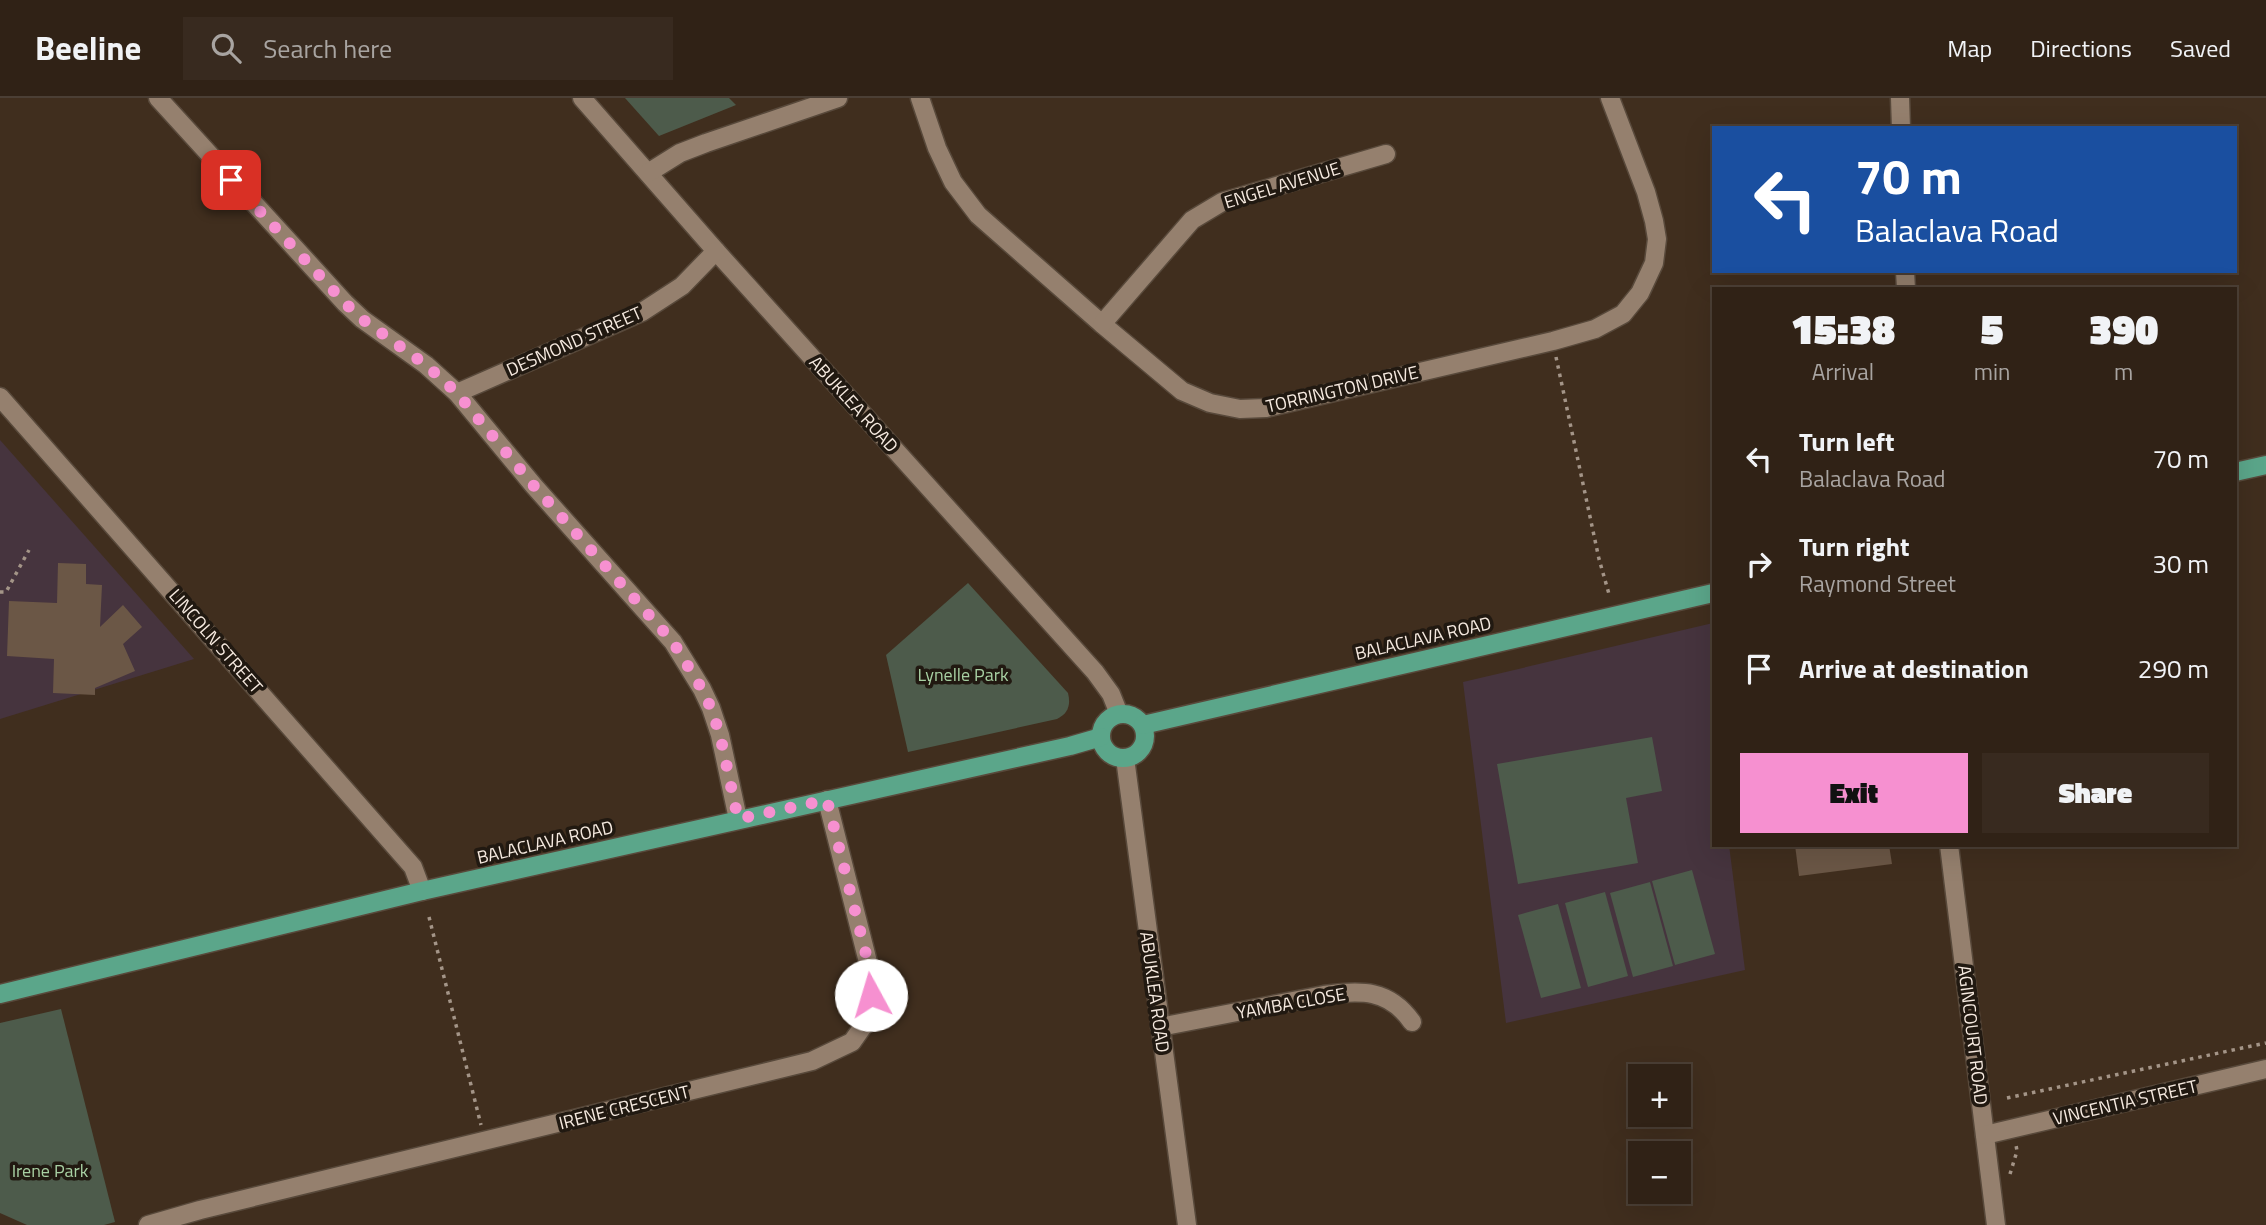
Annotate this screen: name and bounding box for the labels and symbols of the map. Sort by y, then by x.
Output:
pin [201,150,261,210]
street label: ENGEL AVENUE [1221,155,1343,215]
street label: DESMOND STREET [502,299,647,383]
street label: ABUKLEA ROAD [803,350,905,458]
street label: TORRINGTON DRIVE [1263,358,1421,420]
street label: LINCOLN STREET [163,583,270,700]
street label: BALACLAVA ROAD [1352,609,1494,667]
park label: Lynelle Park [917,661,1009,688]
street label: BALACLAVA ROAD [474,813,616,871]
street label: ABUKLEA ROAD [1133,930,1177,1054]
position arrow [834,958,908,1032]
street label: AGINCOURT ROAD [1951,964,1995,1106]
street label: YAMBA CLOSE [1235,980,1348,1026]
street label: VINCENTIA STREET [2050,1072,2200,1132]
street label: IRENE CRESCENT [556,1078,693,1136]
park label: Irene Park [12,1157,89,1184]

